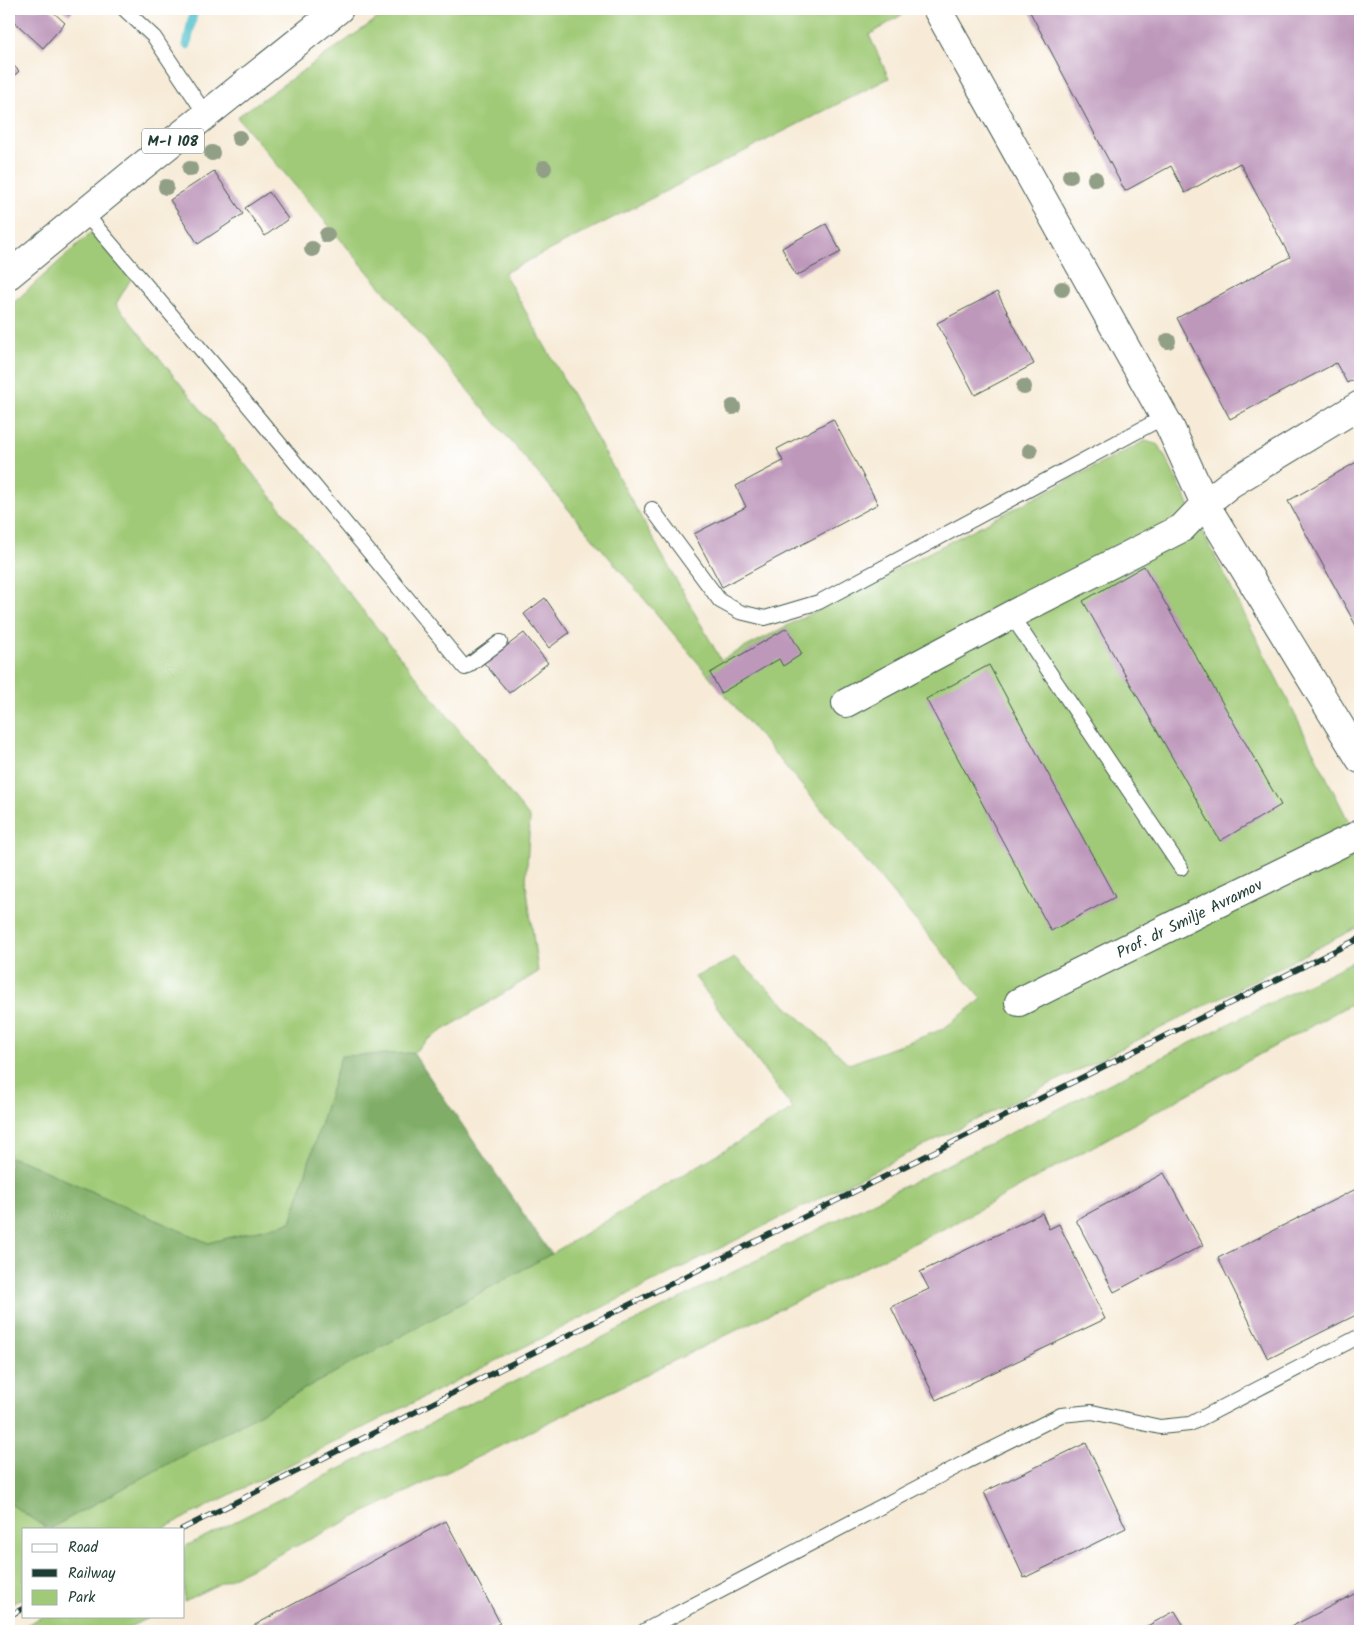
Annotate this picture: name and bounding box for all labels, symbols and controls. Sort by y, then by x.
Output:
road number: M-I 108 [142,128,204,154]
street label: Prof. dr Smilje Avramov [1112,873,1267,966]
legend [22,1528,185,1618]
text: Road [68,1536,99,1560]
text: Railway [68,1562,116,1586]
text: Park [68,1586,96,1610]

